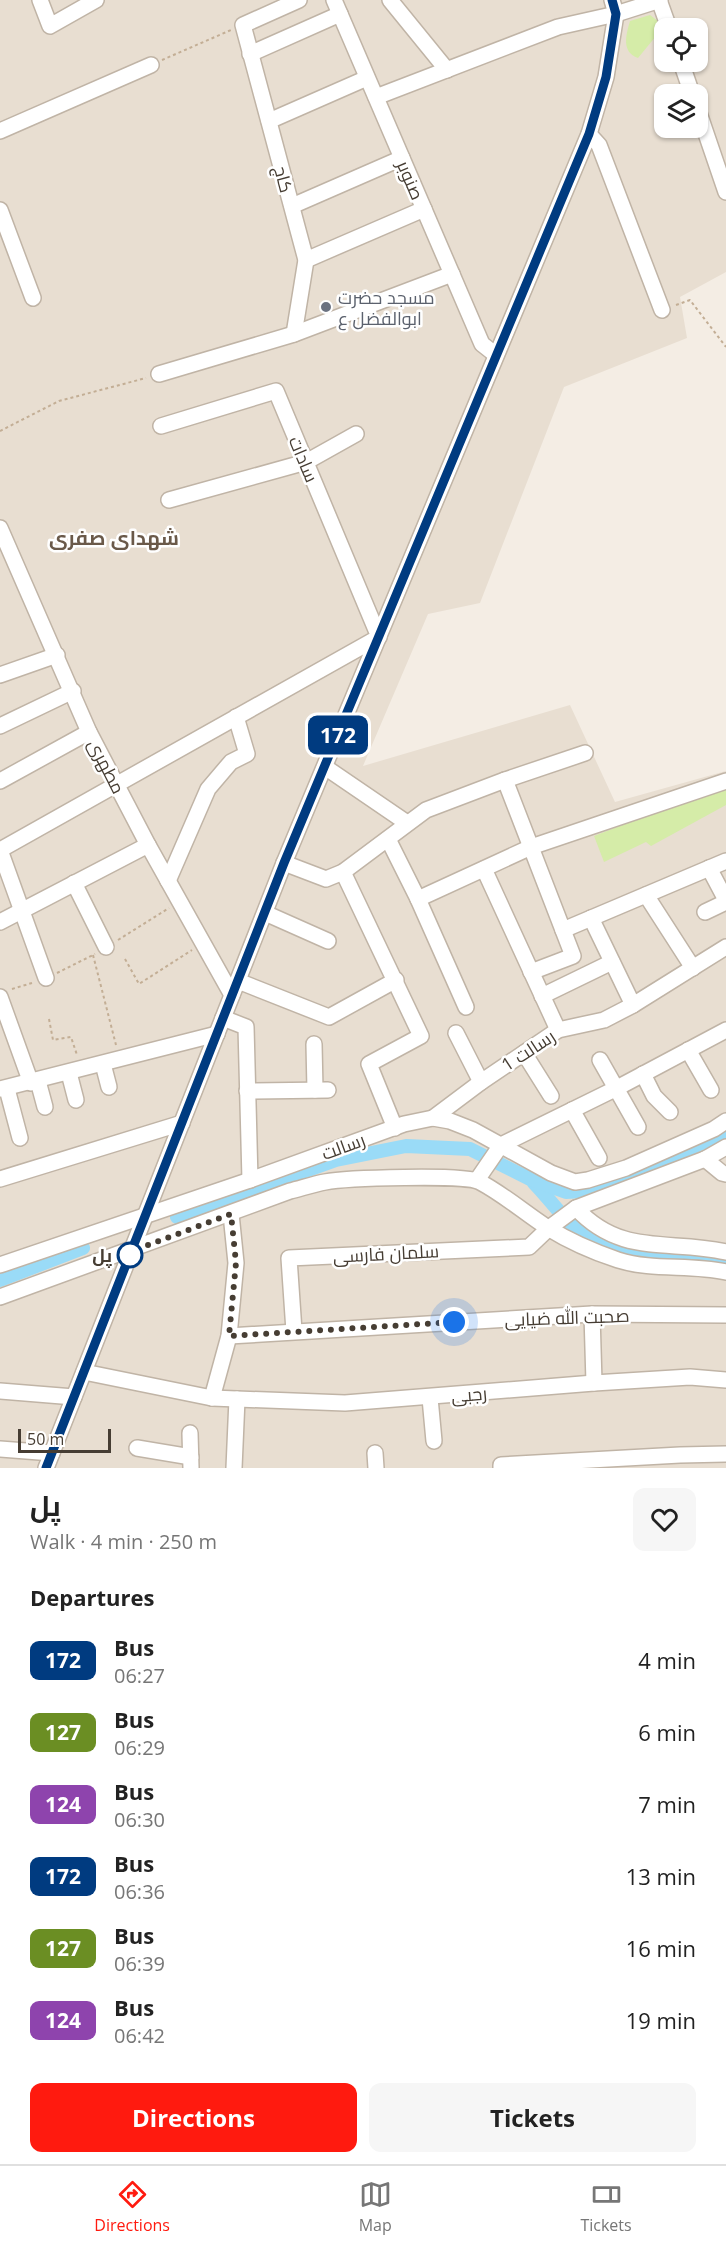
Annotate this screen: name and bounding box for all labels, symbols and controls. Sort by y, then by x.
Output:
map controls [654,18,708,138]
button: locate [654,18,708,72]
button: layers [654,84,708,138]
street label: صنوبر [392,156,430,203]
street label: کاج [268,163,299,195]
place label: مسجد حضرت ابوالفضل ع [338,285,435,331]
marker: مسجد حضرت ابوالفضل ع [319,300,333,314]
street label: سادات [284,432,324,486]
district label: شهدای صفری [49,524,179,551]
line badge: 172 [304,716,372,754]
text: 172 [320,721,356,749]
street label: مطهری [83,735,131,797]
street label: رسالت 1 [496,1024,560,1076]
street label: رسالت [318,1127,368,1165]
street label: سلمان فارسی [332,1238,440,1268]
marker: پل [117,1242,143,1268]
place label: پل [92,1243,112,1268]
street label: صحبت الله ضیایی [504,1303,630,1331]
your location [439,1307,469,1337]
street label: رجبی [450,1380,488,1408]
scale bar [18,1426,111,1454]
text: 50 m [27,1428,64,1450]
text: پل [30,1486,61,1524]
button: heart [633,1488,696,1551]
text: Walk · 4 min · 250 m [30,1528,217,1555]
text: Departures [30,1582,154,1612]
text: Bus [114,1632,154,1662]
text: 4 min [638,1645,696,1675]
text: 172 [45,1646,81,1674]
text: 06:27 [114,1662,165,1689]
text: Bus [114,1704,154,1734]
text: 6 min [638,1717,696,1747]
text: 127 [45,1718,81,1746]
text: 06:29 [114,1734,165,1761]
text: Bus [114,1776,154,1806]
text: 7 min [638,1789,696,1819]
text: 124 [45,1790,81,1818]
text: 06:30 [114,1806,165,1833]
text: Bus [114,1848,154,1878]
text: 13 min [626,1861,696,1891]
text: 172 [45,1862,81,1890]
text: 06:36 [114,1878,165,1905]
text: Bus [114,1920,154,1950]
text: 16 min [626,1933,696,1963]
text: 127 [45,1934,81,1962]
text: 06:39 [114,1950,165,1977]
text: Bus [114,1992,154,2022]
text: 19 min [626,2005,696,2035]
text: 124 [45,2006,81,2034]
text: 06:42 [114,2022,165,2049]
button: Directions [30,2083,357,2152]
button: Tickets [369,2083,696,2152]
tab: Directions [94,2178,170,2236]
tab: Map [359,2178,392,2236]
tab: Tickets [580,2178,632,2236]

